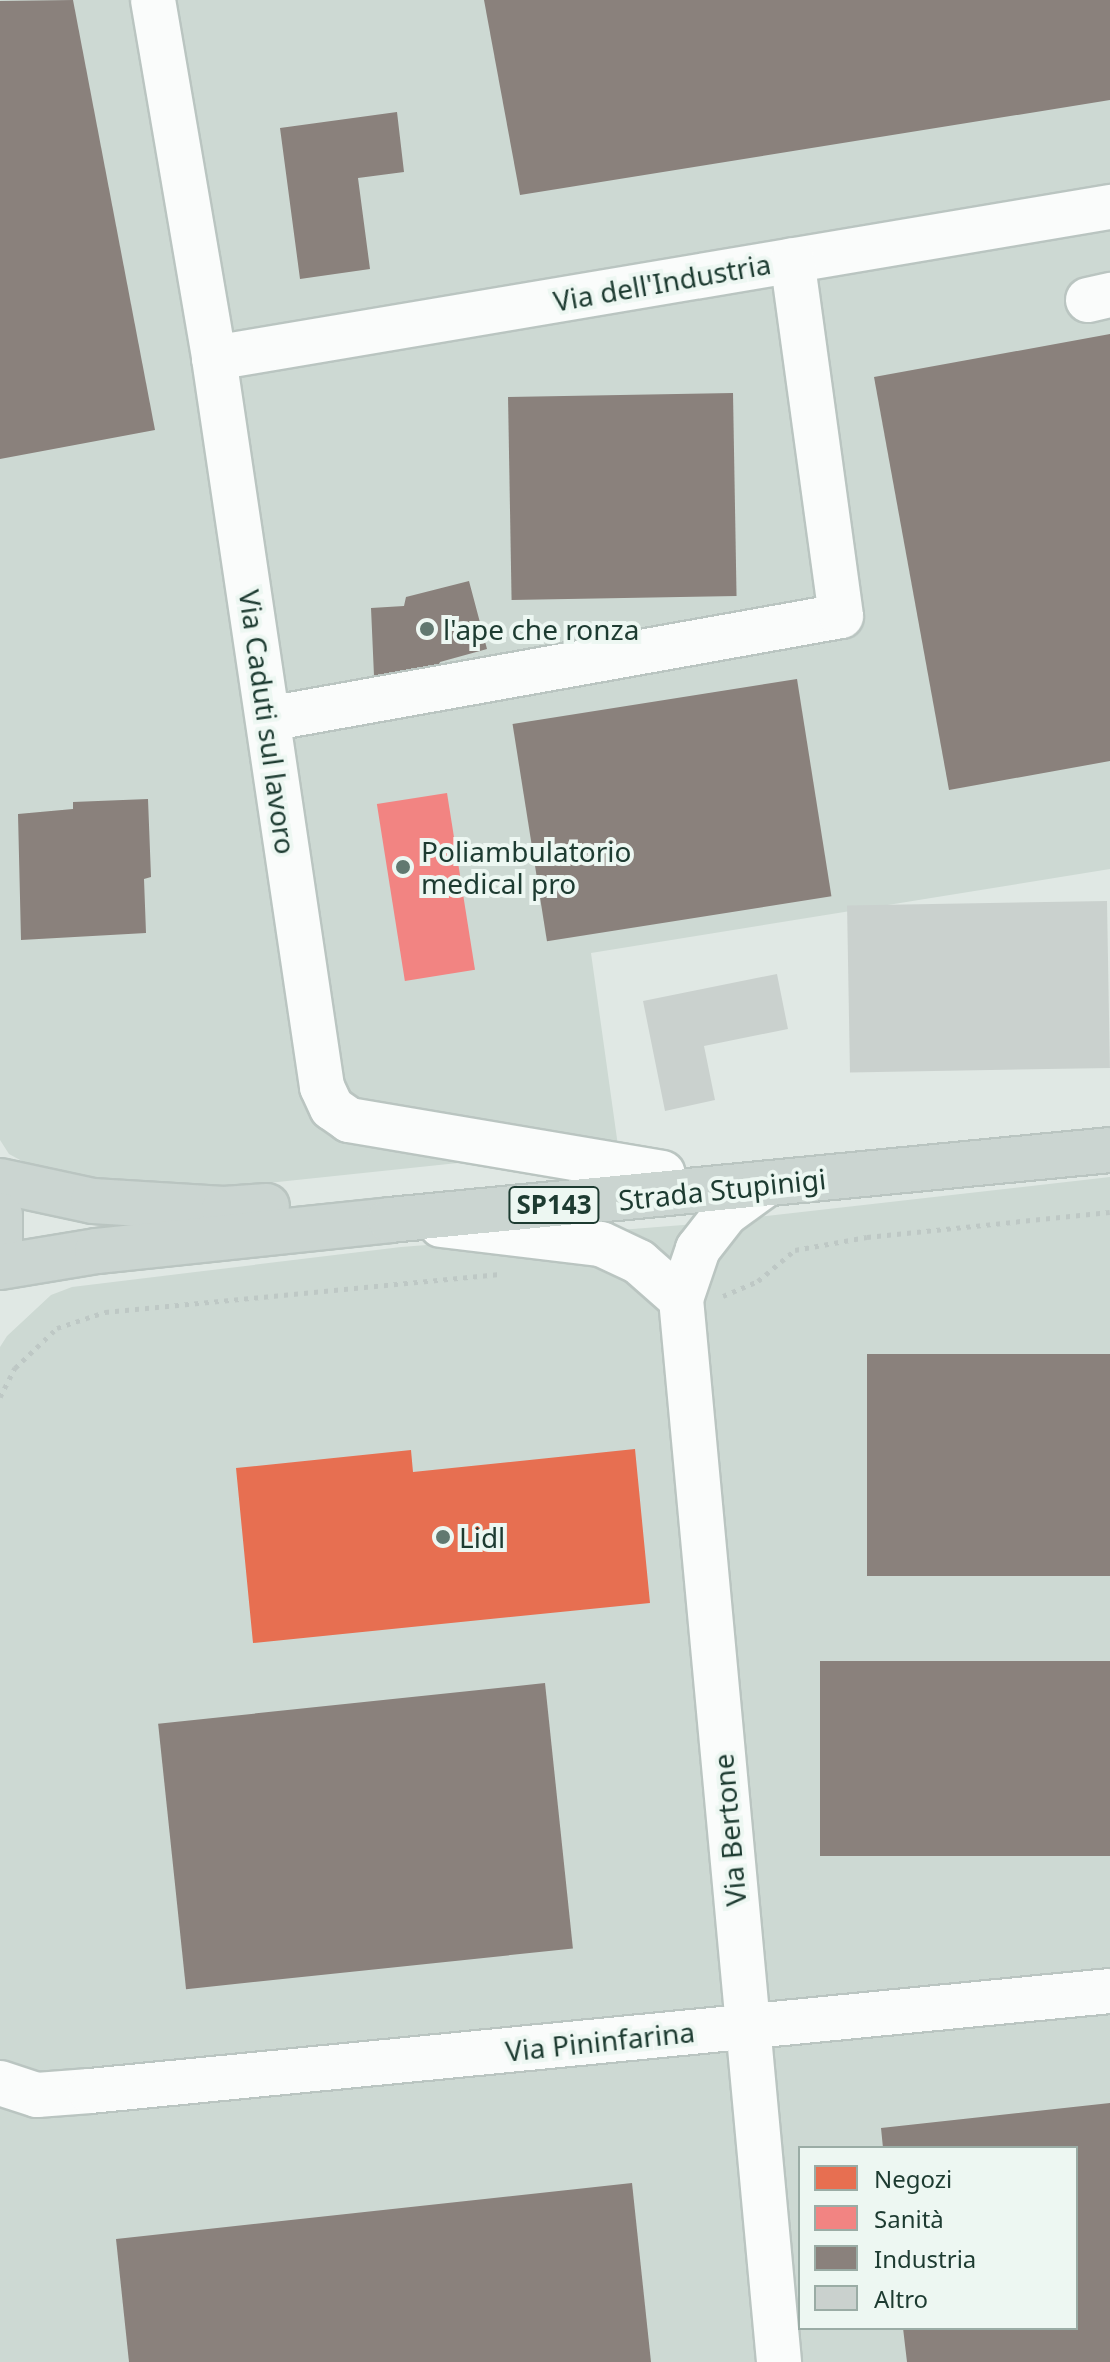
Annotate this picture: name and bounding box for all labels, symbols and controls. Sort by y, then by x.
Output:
street label: Via dell'Industria [551,246,773,318]
street label: Via Caduti sul lavoro [233,588,303,856]
place label: l'ape che ronza [443,612,639,646]
marker: l'ape che ronza [418,620,436,638]
place label: Poliambulatorio medical pro [421,834,631,900]
marker: Poliambulatorio medical pro [392,856,414,878]
street label: Strada Stupinigi [617,1161,827,1217]
road number: SP143 [508,1183,600,1227]
place label: Lidl [459,1520,505,1554]
marker: Lidl [434,1528,452,1546]
street label: Via Bertone [706,1752,752,1908]
street label: Via Pininfarina [504,2014,696,2068]
legend [798,2146,1078,2330]
text: Negozi [874,2162,952,2195]
text: Sanità [874,2202,944,2235]
text: Industria [874,2242,976,2275]
text: Altro [874,2282,928,2315]

